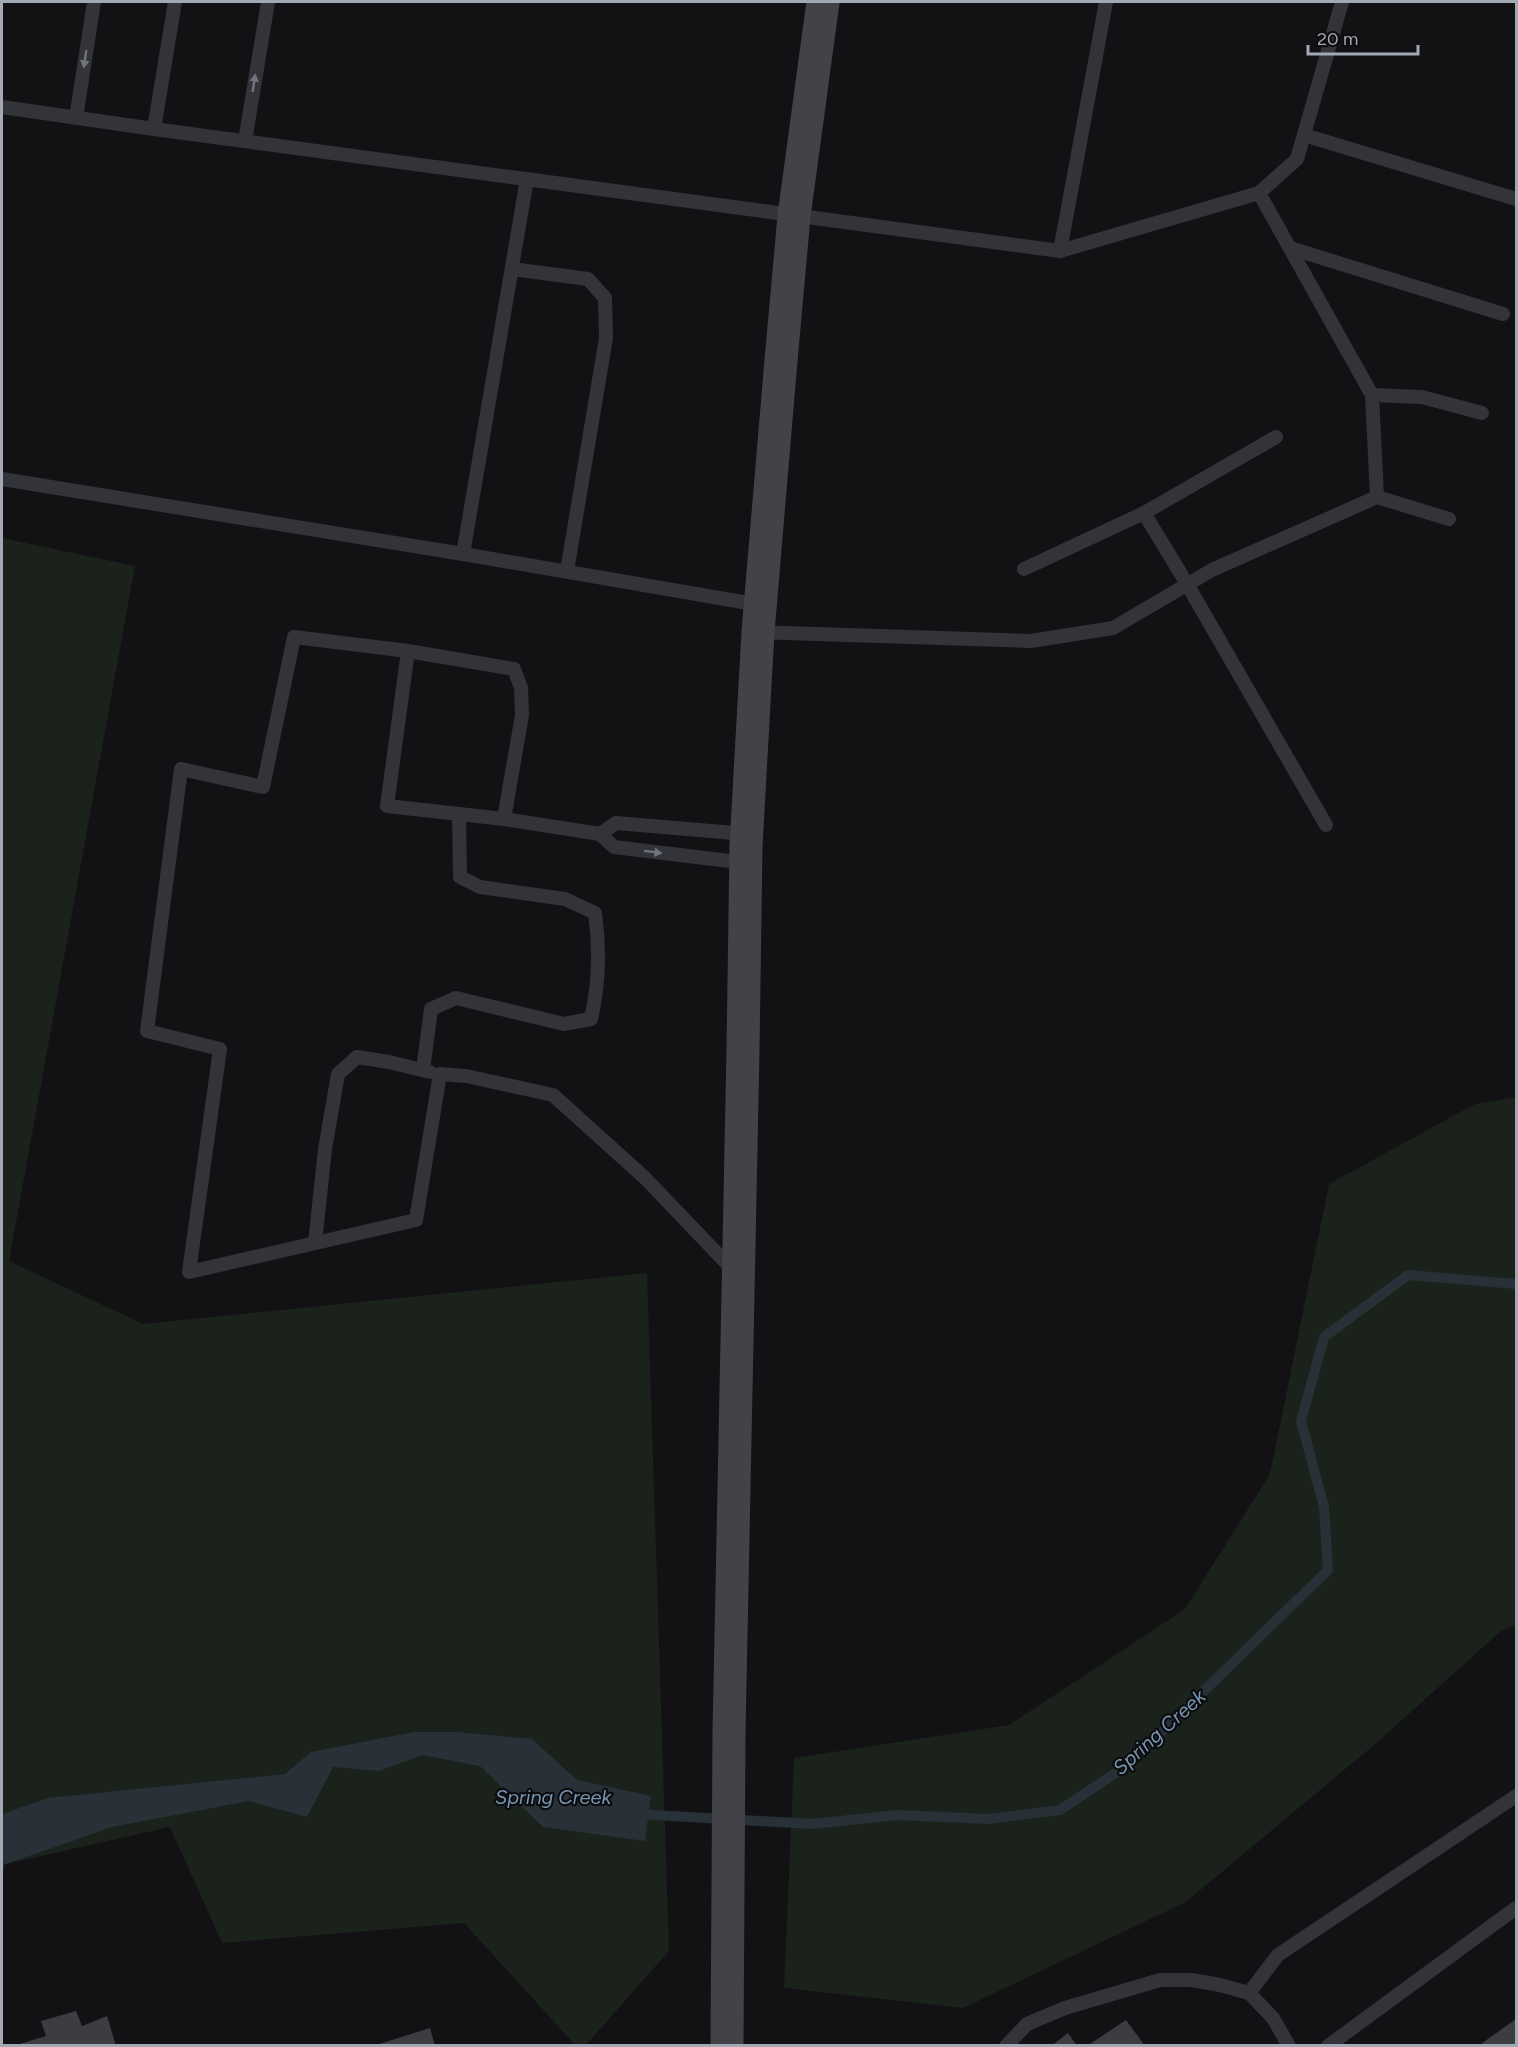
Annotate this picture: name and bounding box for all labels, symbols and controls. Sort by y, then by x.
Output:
scale bar [1308,18,1418,56]
text: 20 m [1317,28,1358,50]
one-way arrow [81,50,90,69]
one-way arrow [250,74,259,93]
one-way arrow [644,847,663,856]
water label: Spring Creek [1108,1683,1211,1780]
water label: Spring Creek [495,1785,612,1809]

